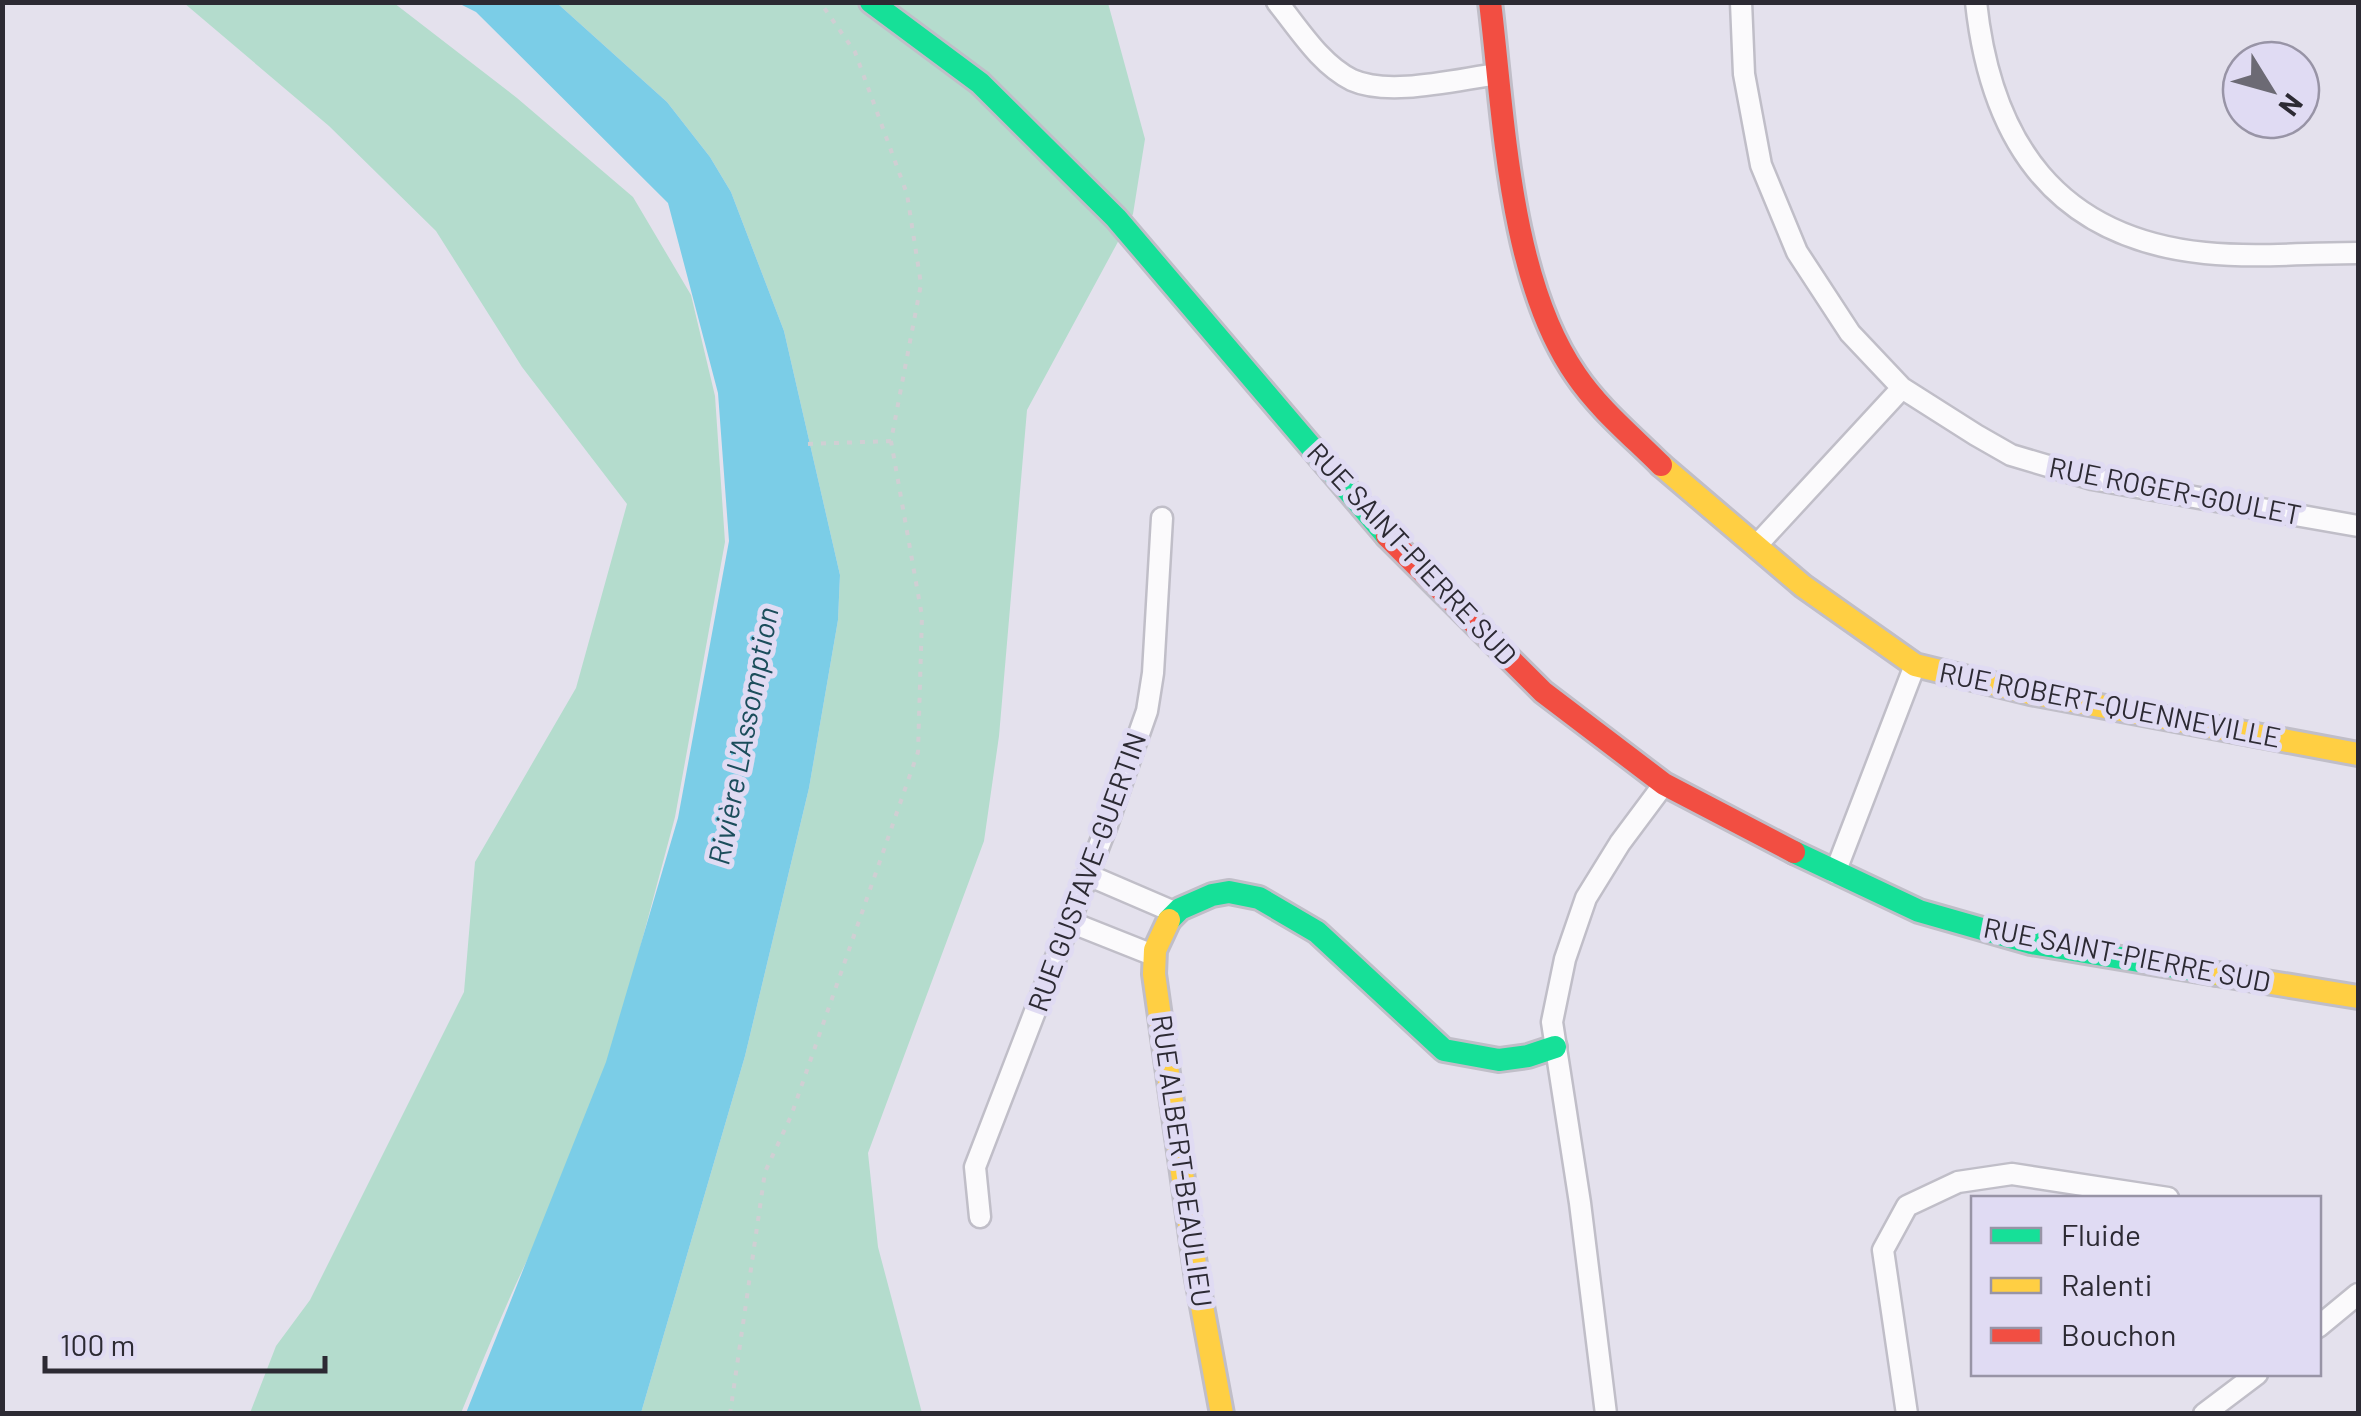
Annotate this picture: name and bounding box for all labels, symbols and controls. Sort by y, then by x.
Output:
north arrow [2221,40,2321,140]
text: N [2273,88,2311,123]
street label: RUE SAINT-PIERRE SUD [1301,435,1525,672]
street label: RUE ROGER-GOULET [2046,449,2304,531]
water label: Rivière L'Assomption [699,604,785,868]
street label: RUE ROBERT-QUENNEVILLE [1937,654,2284,754]
street label: RUE GUSTAVE-GUERTIN [1020,727,1152,1016]
street label: RUE SAINT-PIERRE SUD [1981,909,2274,999]
street label: RUE ALBERT-BEAULIEU [1146,1012,1220,1309]
legend [1971,1196,2321,1376]
text: Fluide [2061,1216,2141,1252]
text: Ralenti [2061,1266,2152,1302]
scale bar [45,1311,325,1373]
text: Bouchon [2061,1316,2176,1352]
text: 100 m [60,1326,135,1362]

